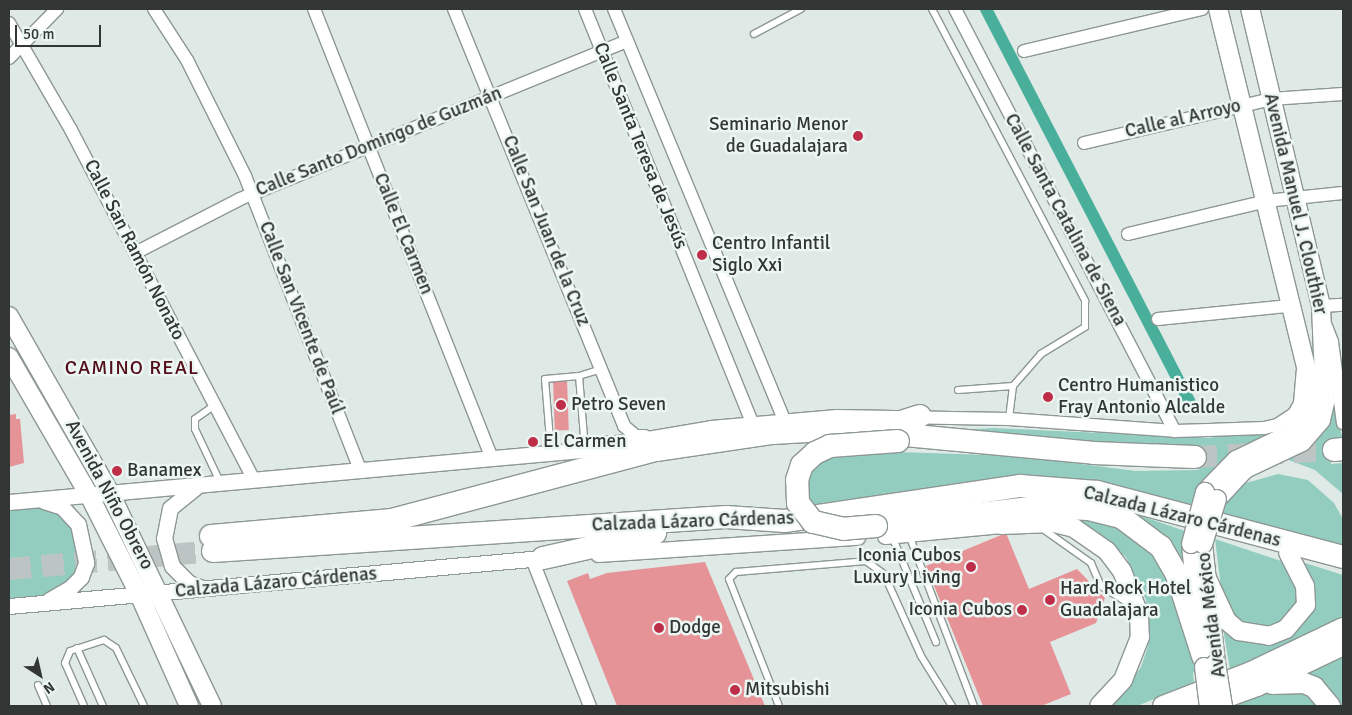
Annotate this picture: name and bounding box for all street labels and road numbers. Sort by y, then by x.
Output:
street label: Calle Santa Teresa de Jesús [588,39,692,253]
street label: Calle Santo Domingo de Guzmán [253,82,505,202]
street label: Avenida Manuel J. Clouthier [1258,91,1332,317]
street label: Calle al Arroyo [1123,95,1243,143]
street label: Calle Santa Catalina de Siena [999,110,1131,330]
street label: Calle San Juan de la Cruz [497,132,595,330]
street label: Calle San Ramón Nonato [79,156,189,344]
street label: Calle El Carmen [368,170,438,298]
street label: Calle San Vicente de Paúl [254,218,348,418]
street label: Avenida Niño Obrero [60,416,158,574]
street label: Calzada Lázaro Cárdenas [1081,481,1283,553]
street label: Calzada Lázaro Cárdenas [591,507,795,537]
street label: Avenida México [1193,551,1231,679]
street label: Calzada Lázaro Cárdenas [174,563,378,603]

